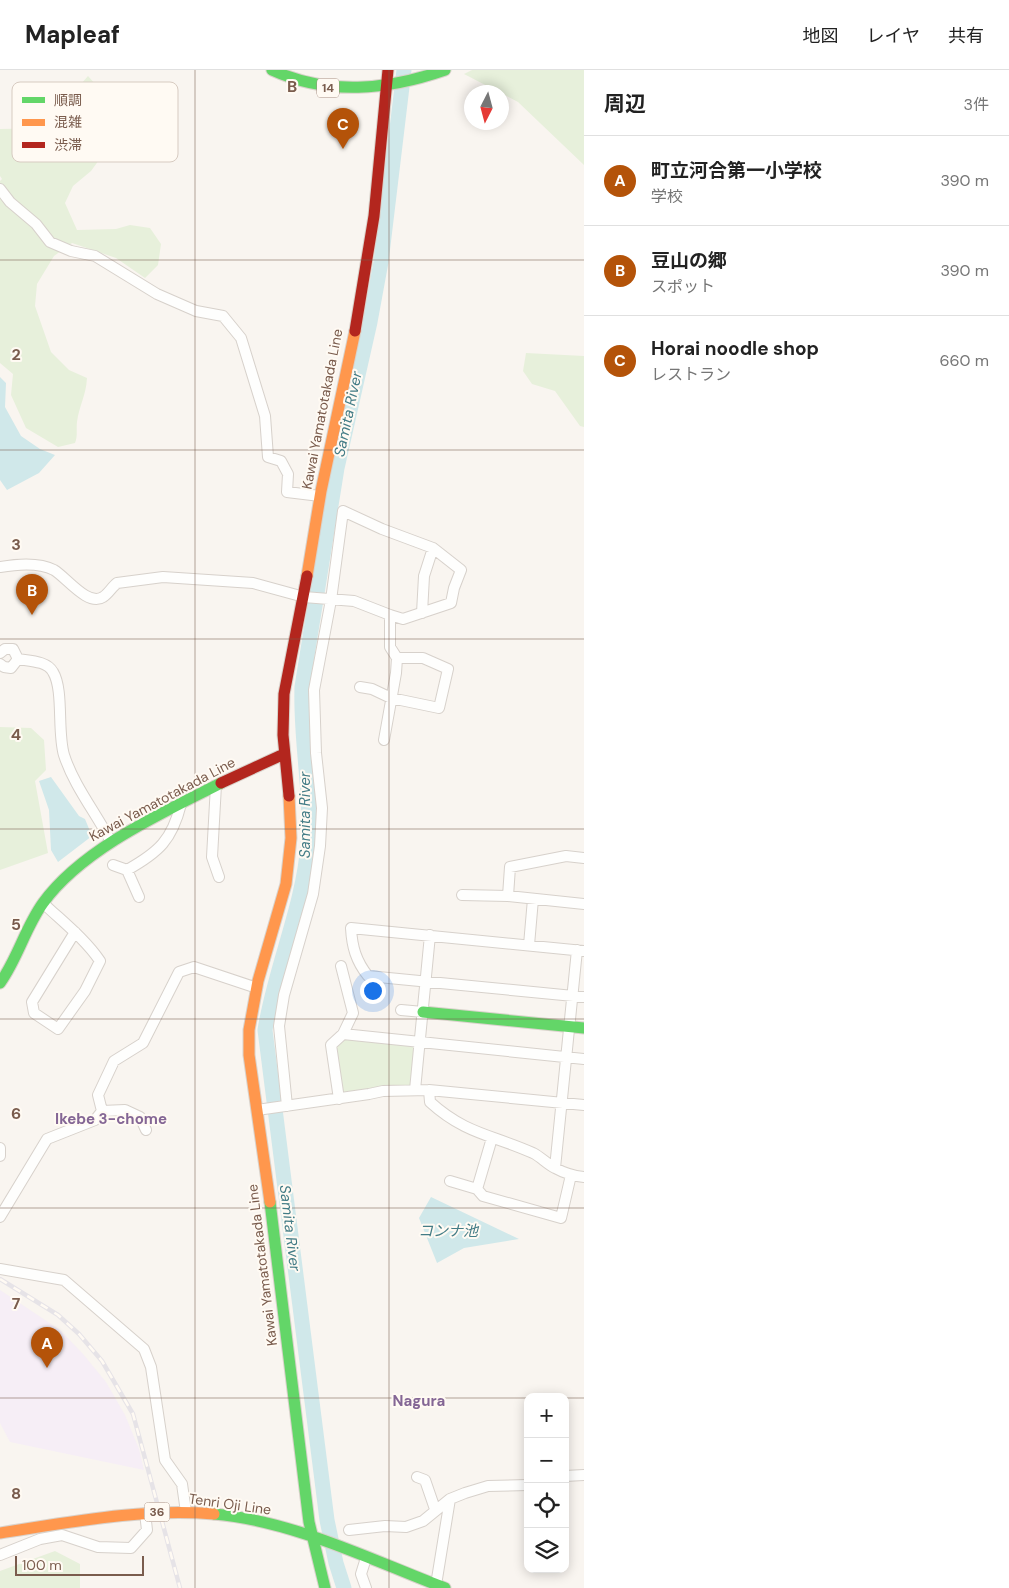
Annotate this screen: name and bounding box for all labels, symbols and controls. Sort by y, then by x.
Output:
text: Mapleaf [25,19,120,50]
text: 地図 [803,24,839,48]
text: レイヤ [867,24,920,48]
text: 共有 [948,24,984,48]
text: B [287,76,297,97]
road number: 14 [317,78,339,98]
legend [12,82,178,162]
north arrow [464,85,509,130]
text: 周辺 [604,90,646,118]
text: 順調 [54,91,82,109]
text: 3件 [964,94,989,115]
pin: C [327,108,359,149]
text: 混雑 [54,113,82,131]
text: 渋滞 [54,136,82,154]
text: 町立河合第一小学校 [651,158,822,183]
text: A [614,170,626,191]
text: 390 m [941,170,989,191]
text: 学校 [651,186,683,207]
text: 豆山の郷 [651,248,727,273]
text: B [615,260,625,281]
text: 390 m [941,260,989,281]
text: スポット [651,276,715,297]
street label: Kawai Yamatotakada Line [298,327,346,491]
text: Horai noodle shop [651,336,819,361]
text: 2 [11,344,21,365]
text: C [614,350,626,371]
text: 660 m [939,350,989,371]
text: レストラン [651,364,731,385]
water label: Samita River [329,369,367,458]
text: 3 [11,534,21,555]
pin: B [16,574,48,615]
text: 4 [11,724,21,745]
street label: Kawai Yamatotakada Line [86,753,238,845]
water label: Samita River [295,771,315,858]
text: 5 [11,914,21,935]
your location [360,978,386,1004]
text: 6 [11,1103,21,1124]
district label: Ikebe 3-chome [55,1109,167,1129]
street label: Kawai Yamatotakada Line [243,1183,281,1347]
water label: Samita River [275,1184,305,1273]
water label: コンナ池 [418,1221,480,1241]
text: 7 [12,1293,21,1314]
pin: A [31,1327,63,1368]
district label: Nagura [393,1391,445,1411]
map controls [524,1393,569,1573]
button: + [524,1393,569,1438]
button: − [524,1438,569,1483]
text: 8 [11,1483,21,1504]
button: locate [524,1483,569,1528]
street label: Tenri Oji Line [188,1489,272,1519]
road number: 36 [144,1502,170,1521]
button: layers [524,1528,569,1573]
scale bar [15,1553,144,1576]
text: 100 m [22,1556,62,1574]

